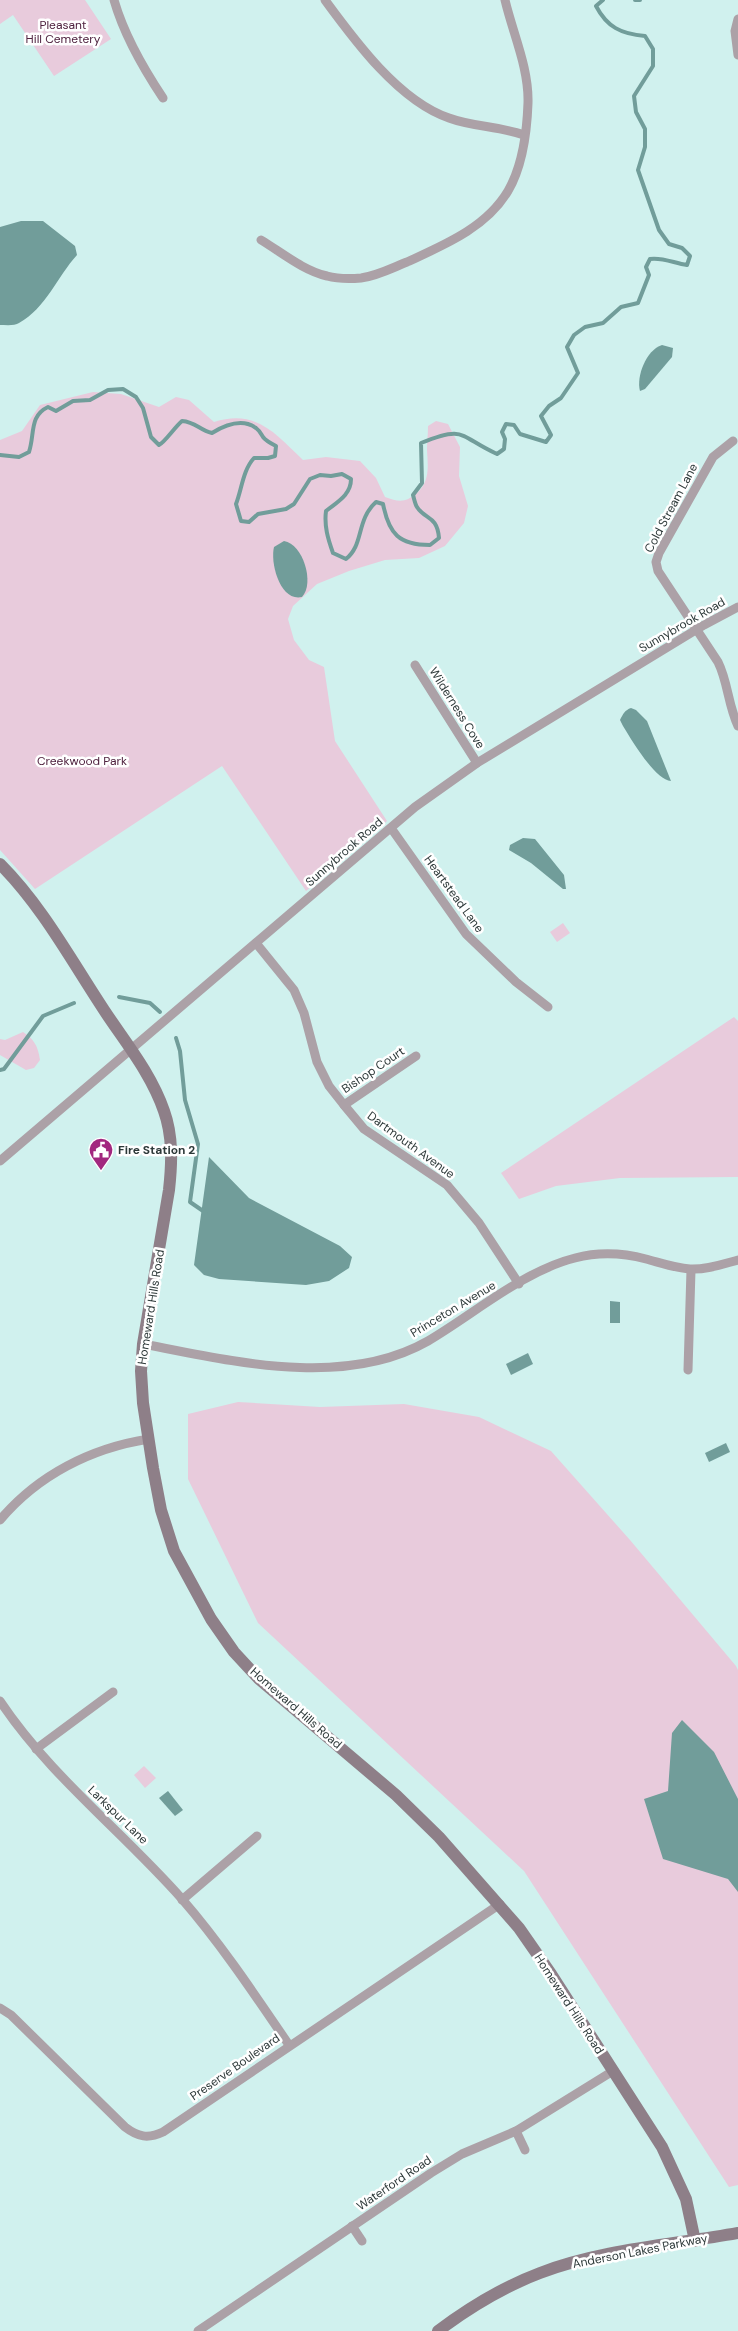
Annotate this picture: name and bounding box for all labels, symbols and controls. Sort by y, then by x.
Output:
park label: Pleasant Hill Cemetery [26,17,101,47]
street label: Cold Stream Lane [641,460,701,555]
street label: Sunnybrook Road [636,594,728,656]
street label: Wilderness Cove [426,664,489,752]
park label: Creekwood Park [37,753,127,769]
street label: Sunnybrook Road [302,814,386,890]
street label: Heartstead Lane [421,852,487,936]
street label: Bishop Court [338,1043,408,1097]
street label: Dartmouth Avenue [364,1108,458,1182]
public building icon: Fire Station 2 [88,1137,114,1171]
place label: Fire Station 2 [118,1142,195,1158]
street label: Homeward Hills Road [134,1248,168,1366]
street label: Princeton Avenue [407,1277,499,1341]
street label: Homeward Hills Road [247,1664,345,1752]
street label: Larkspur Lane [85,1782,152,1848]
street label: Homeward Hills Road [531,1951,607,2057]
street label: Preserve Boulevard [187,2030,283,2104]
street label: Waterford Road [353,2152,435,2214]
street label: Anderson Lakes Parkway [571,2230,709,2272]

